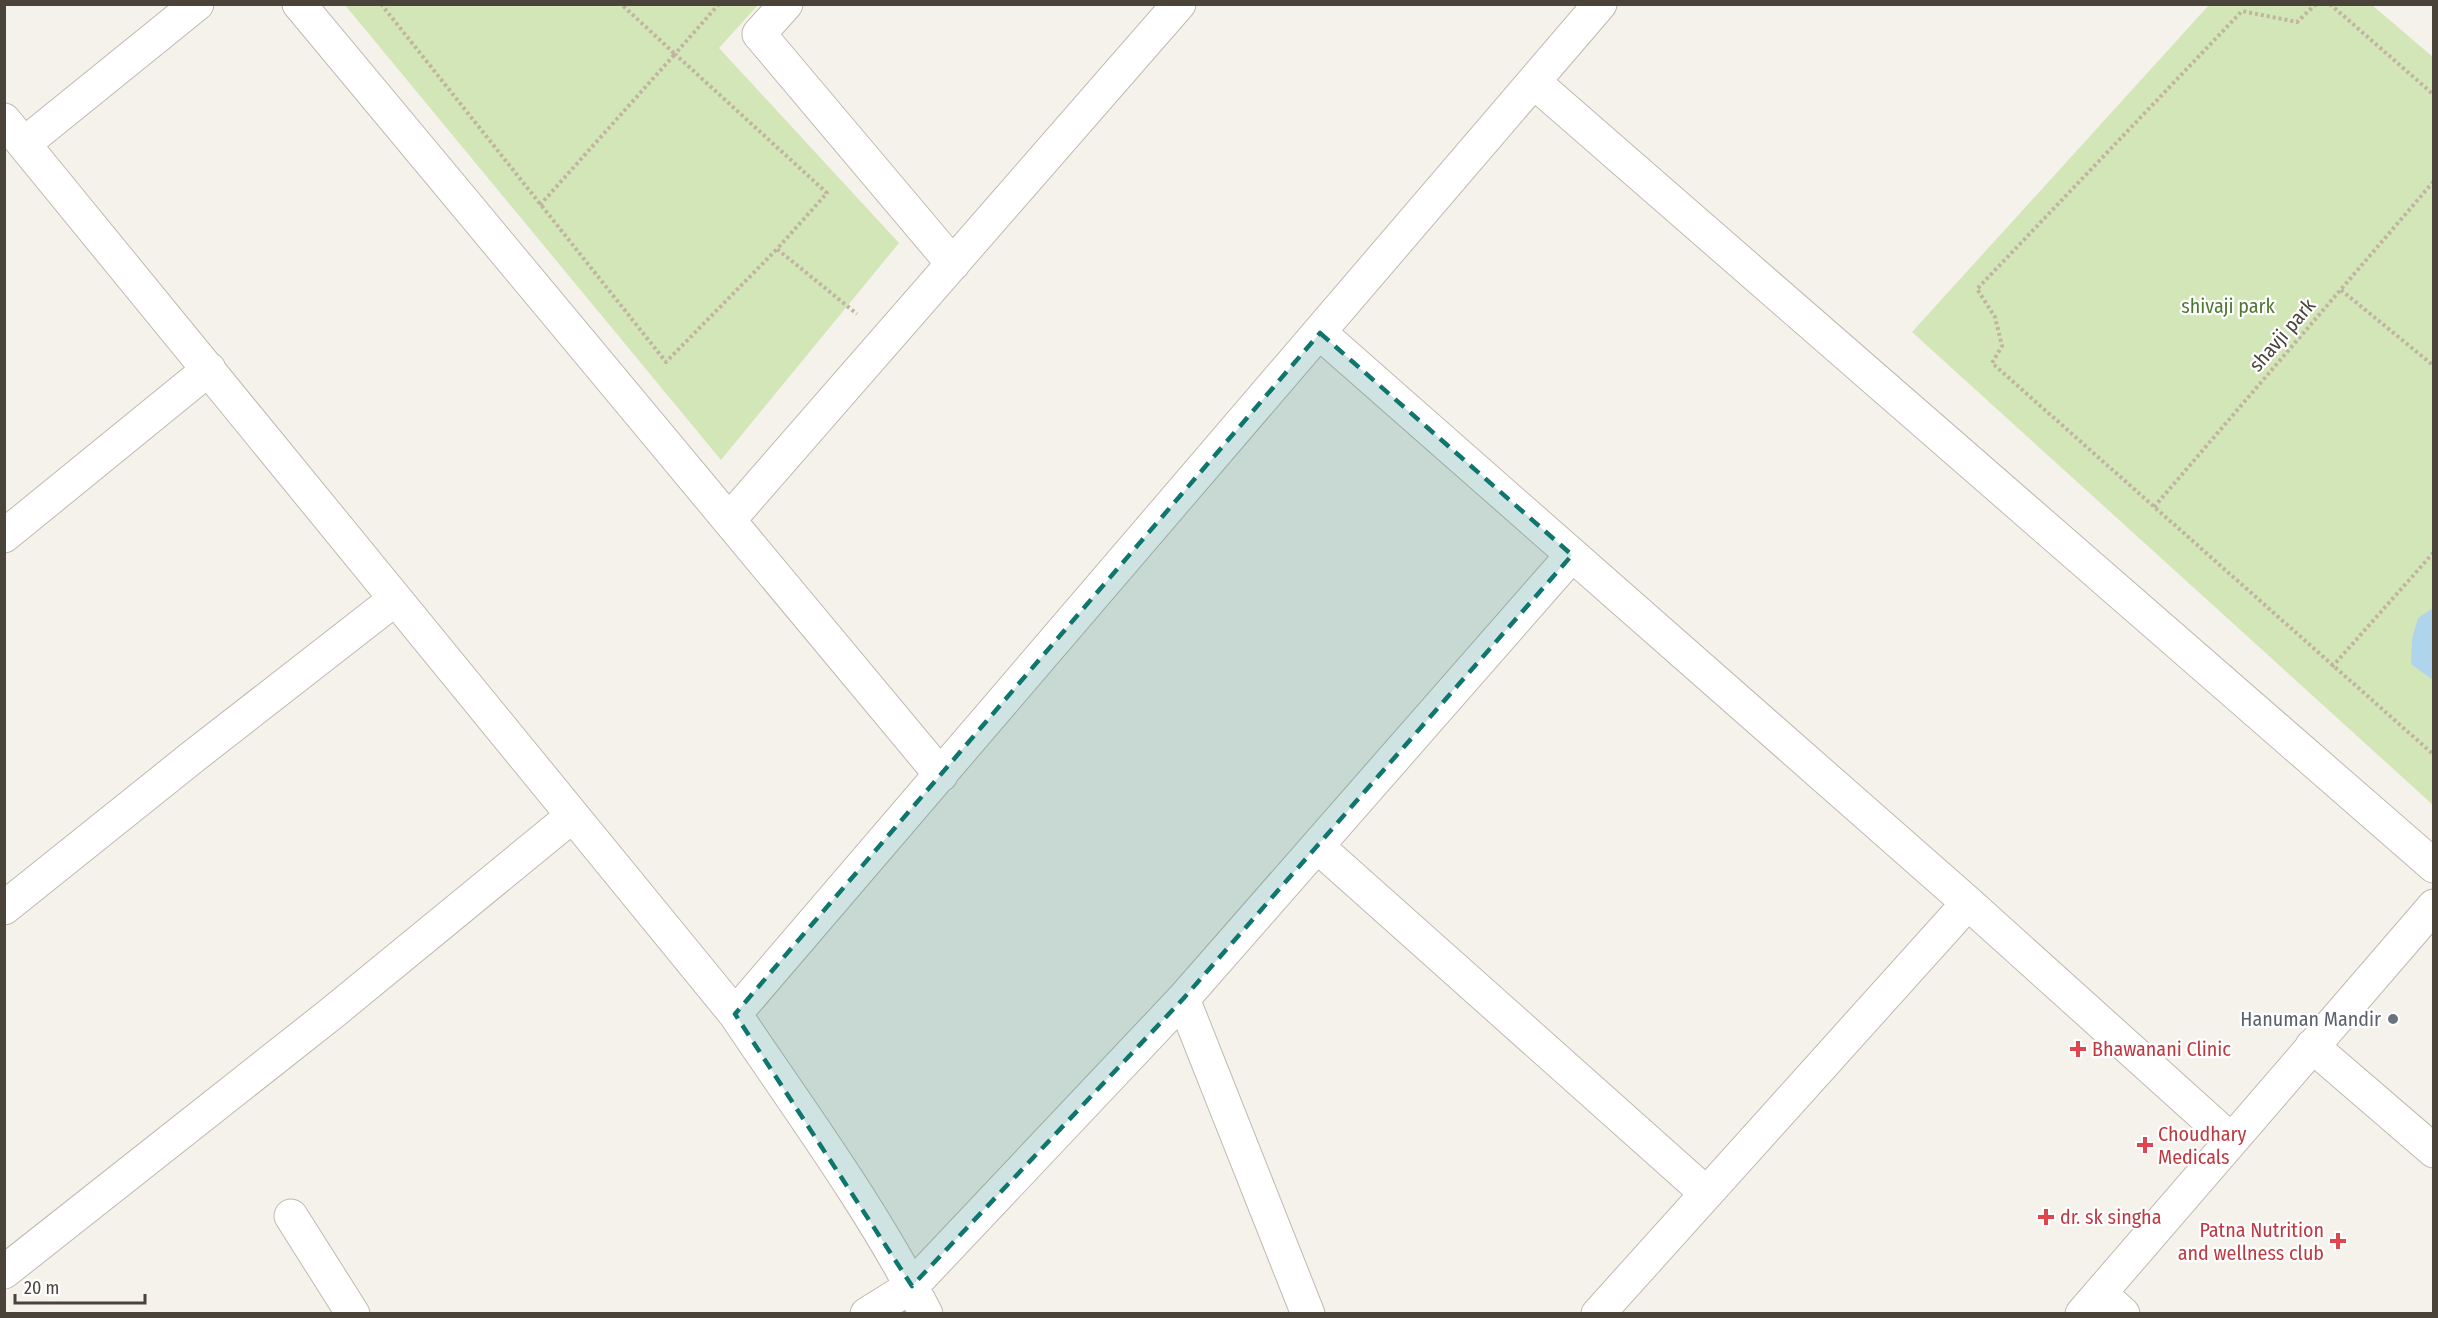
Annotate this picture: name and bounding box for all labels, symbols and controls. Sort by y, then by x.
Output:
street label: shavji park [2244,293,2321,376]
park label: shivaji park [2181,294,2276,318]
place label: Hanuman Mandir [2240,1007,2381,1031]
marker: Hanuman Mandir [2386,1012,2400,1026]
place label: Bhawanani Clinic [2092,1037,2231,1061]
marker: Bhawanani Clinic [2069,1040,2087,1058]
place label: Choudhary Medicals [2158,1122,2247,1169]
marker: Choudhary Medicals [2136,1136,2154,1154]
place label: dr. sk singha [2060,1205,2161,1229]
marker: dr. sk singha [2037,1208,2055,1226]
place label: Patna Nutrition and wellness club [2178,1218,2324,1265]
marker: Patna Nutrition and wellness club [2329,1232,2347,1250]
scale bar [15,1267,146,1305]
text: 20 m [24,1277,59,1299]

